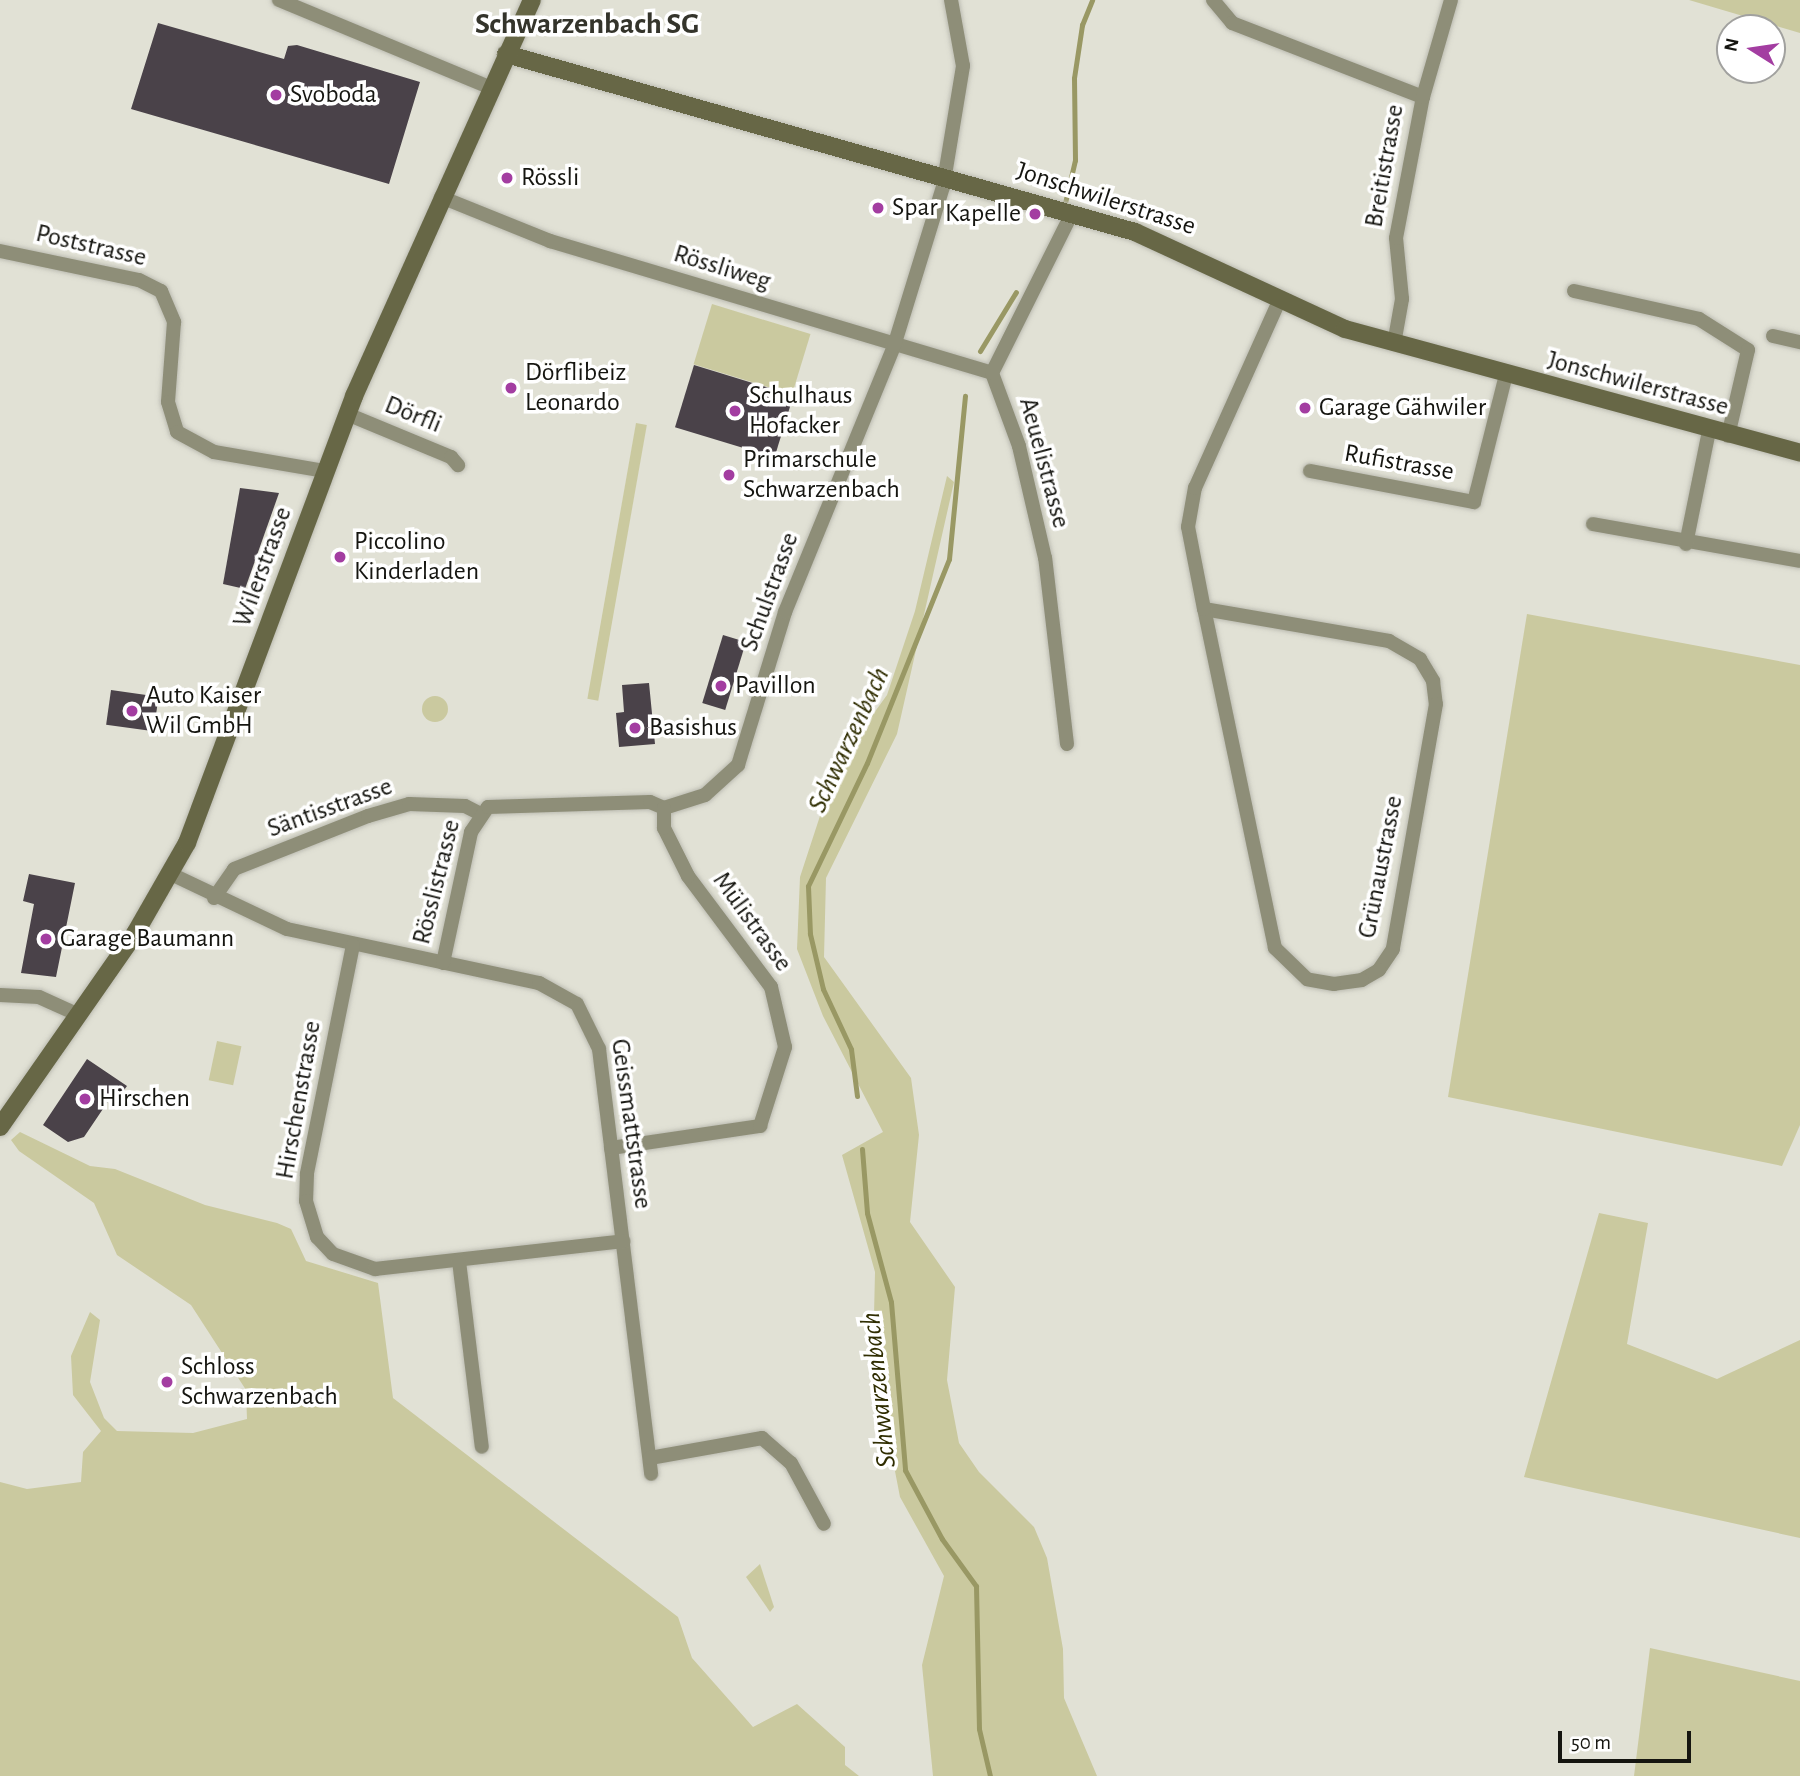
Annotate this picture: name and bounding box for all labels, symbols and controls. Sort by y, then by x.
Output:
district label: Schwarzenbach SG [475,6,699,42]
north arrow [1716,14,1786,84]
text: N [1721,37,1743,53]
place label: Svoboda [290,79,377,111]
marker: Svoboda [268,87,284,103]
street label: Breitistrasse [1359,102,1411,230]
street label: Jonschwilerstrasse [1013,155,1199,243]
place label: Rössli [521,162,579,194]
marker: Rössli [499,170,515,186]
place label: Spar [892,192,938,224]
place label: Kapelle [945,198,1021,230]
marker: Spar [870,200,886,216]
marker: Kapelle [1027,206,1043,222]
street label: Poststrasse [33,218,149,274]
street label: Rössliweg [670,239,774,297]
street label: Jonschwilerstrasse [1544,345,1732,423]
place label: Dörflibeiz Leonardo [525,357,626,418]
marker: Dörflibeiz Leonardo [503,380,519,396]
place label: Schulhaus Hofacker [749,380,852,442]
street label: Dörfli [380,390,446,440]
place label: Garage Gähwiler [1319,392,1486,424]
street label: Aeuelistrasse [1012,394,1076,532]
marker: Garage Gähwiler [1297,400,1313,416]
marker: Schulhaus Hofacker [727,403,743,419]
street label: Rufistrasse [1342,438,1456,488]
place label: Primarschule Schwarzenbach [743,444,900,505]
marker: Primarschule Schwarzenbach [721,467,737,483]
street label: Wilerstrasse [227,503,299,631]
place label: Piccolino Kinderladen [354,526,479,588]
street label: Schulstrasse [734,528,806,656]
marker: Piccolino Kinderladen [332,549,348,565]
water label: Schwarzenbach [801,662,897,818]
place label: Pavillon [735,670,816,702]
marker: Pavillon [713,678,729,694]
place label: Auto Kaiser Wil GmbH [146,680,261,742]
marker: Auto Kaiser Wil GmbH [124,703,140,719]
place label: Basishus [649,712,737,744]
marker: Basishus [627,720,643,736]
street label: Säntisstrasse [263,771,397,845]
street label: Grünaustrasse [1352,793,1410,941]
street label: Rösslistrasse [406,816,468,948]
street label: Mülistrasse [706,866,798,978]
place label: Garage Baumann [60,923,234,955]
marker: Garage Baumann [38,931,54,947]
street label: Hirschenstrasse [270,1018,328,1182]
street label: Geissmattstrasse [604,1037,658,1211]
place label: Hirschen [99,1083,190,1115]
marker: Hirschen [77,1091,93,1107]
water label: Schwarzenbach [854,1310,904,1470]
place label: Schloss Schwarzenbach [181,1351,338,1412]
marker: Schloss Schwarzenbach [159,1374,175,1390]
scale bar [1562,1716,1695,1760]
text: 50 m [1571,1732,1611,1753]

